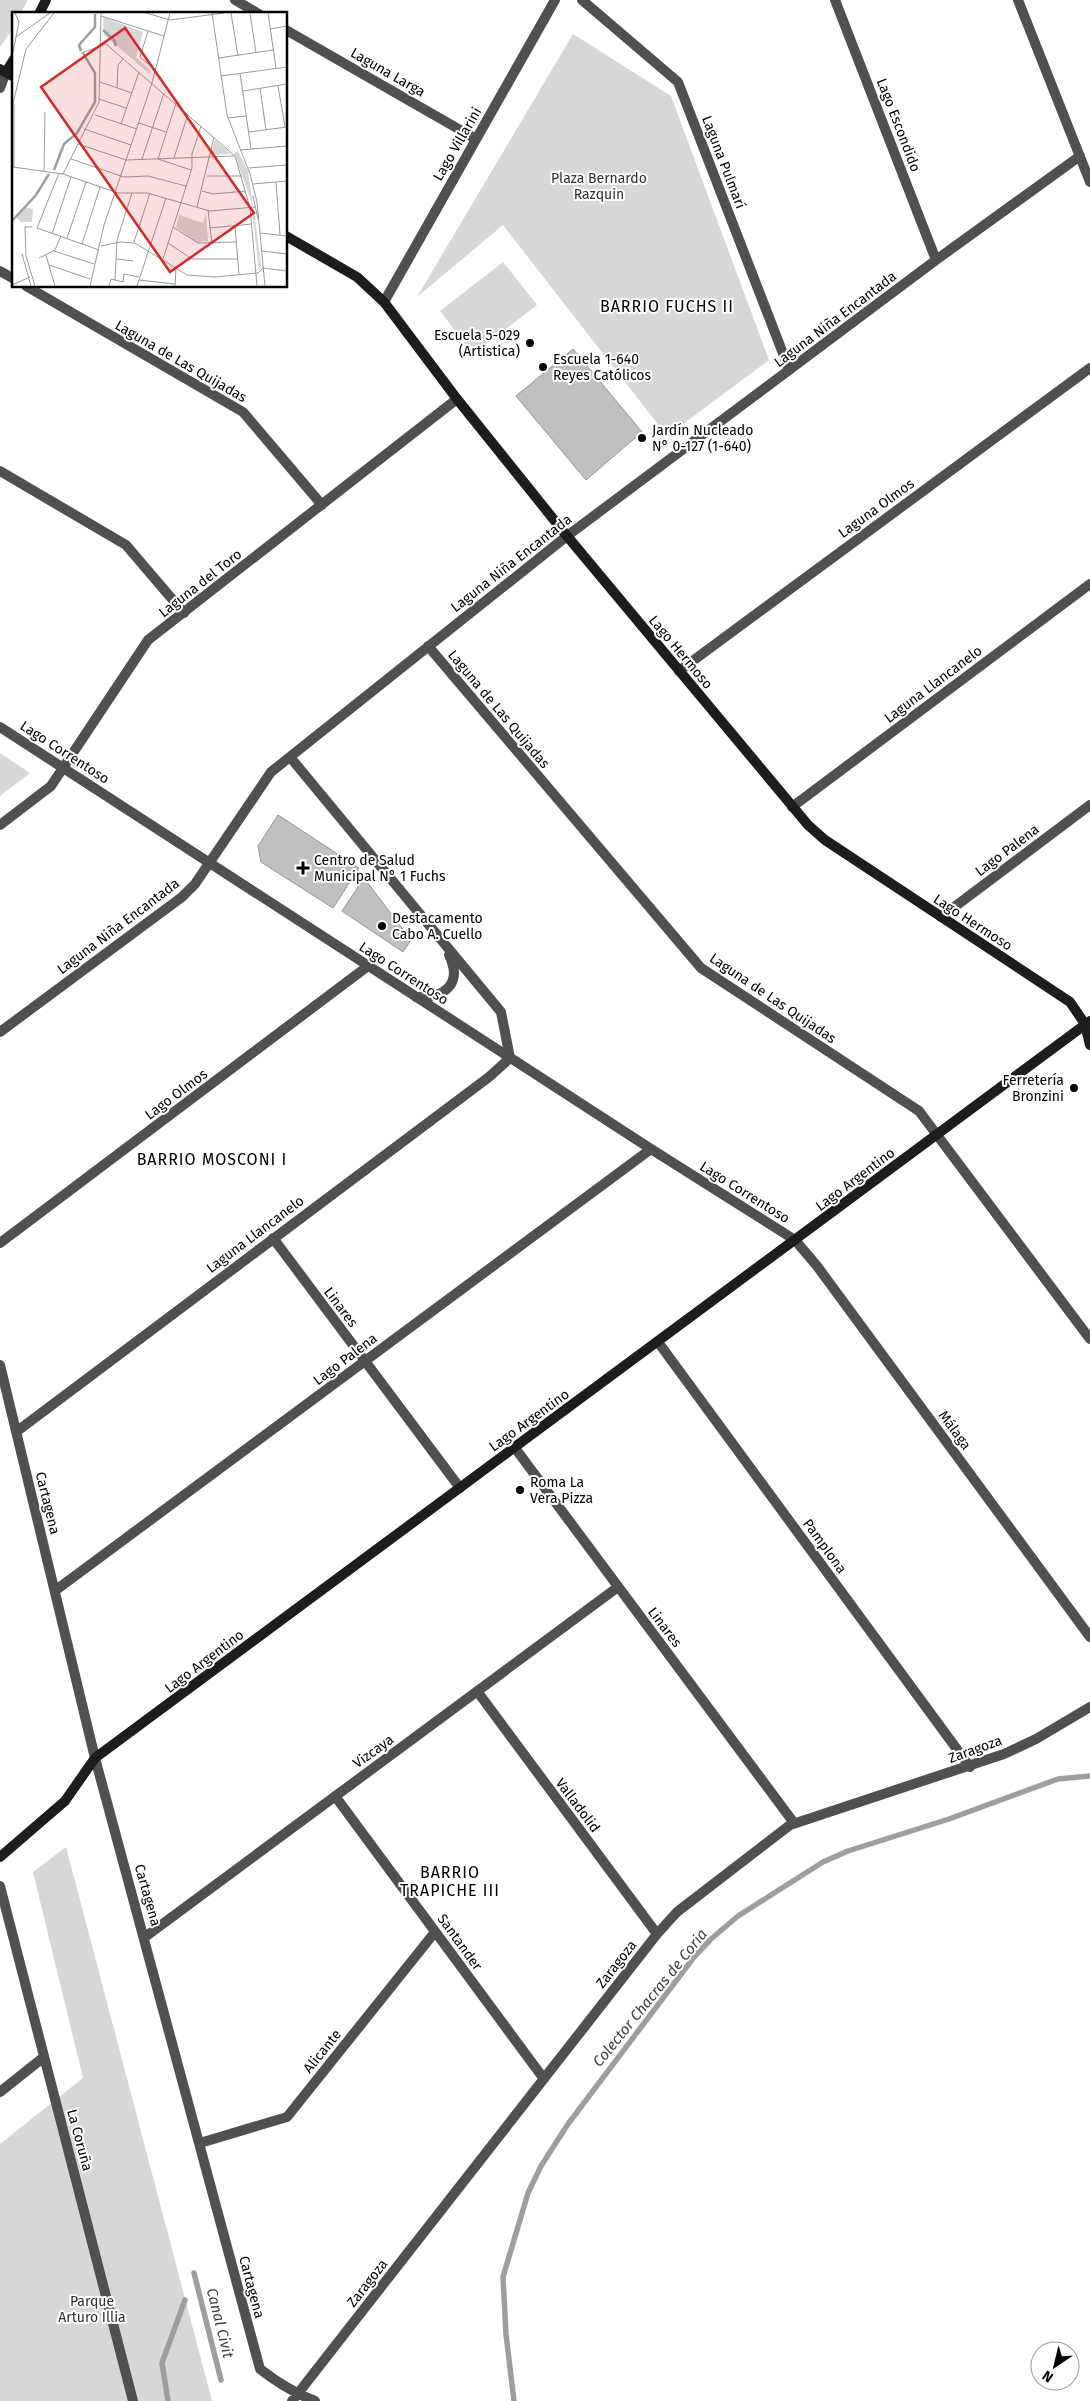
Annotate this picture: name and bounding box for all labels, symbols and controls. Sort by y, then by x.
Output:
inset map [12,12,288,288]
street label: Laguna Larga [347,44,428,101]
street label: Lago Escondido [873,76,924,174]
street label: Lago Villarini [430,104,485,184]
street label: Laguna Pulmarí [698,113,749,211]
park label: Plaza Bernardo Razquin [551,170,647,203]
street label: Laguna Niña Encantada [771,268,900,371]
district label: BARRIO FUCHS II [600,297,734,316]
street label: Laguna de Las Quijadas [112,317,250,406]
place label: Escuela 5-029 (Artistica) [434,327,520,360]
marker: Escuela 5-029 (Artistica) [524,337,536,349]
place label: Escuela 1-640 Reyes Católicos [553,351,652,384]
marker: Escuela 1-640 Reyes Católicos [537,361,549,373]
place label: Jardín Nucleado N° 0-127 (1-640) [652,422,753,455]
marker: Jardín Nucleado N° 0-127 (1-640) [636,432,648,444]
street label: Laguna Olmos [835,475,918,542]
street label: Laguna Niña Encantada [448,511,575,616]
street label: Laguna del Toro [155,546,245,621]
street label: Lago Hermoso [645,612,716,693]
street label: Laguna Llancanelo [881,642,986,727]
street label: Laguna de Las Quijadas [444,647,553,772]
street label: Lago Correntoso [17,717,113,788]
street label: Lago Palena [972,821,1043,880]
place label: Centro de Salud Municipal N° 1 Fuchs [314,852,446,885]
marker: Centro de Salud Municipal N° 1 Fuchs [296,861,310,875]
street label: Laguna Niña Encantada [54,875,183,978]
street label: Lago Hermoso [930,891,1015,954]
place label: Destacamento Cabo A. Cuello [392,910,483,943]
marker: Destacamento Cabo A. Cuello [376,920,388,932]
street label: Lago Correntoso [356,938,452,1009]
street label: Laguna de Las Quijadas [706,950,840,1047]
street label: Lago Olmos [142,1065,211,1123]
place label: Ferretería Bronzini [1003,1072,1064,1105]
marker: Ferretería Bronzini [1068,1082,1080,1094]
street label: Lago Argentino [812,1144,898,1215]
district label: BARRIO MOSCONI I [137,1150,287,1169]
street label: Lago Correntoso [697,1158,793,1227]
street label: Laguna Llancanelo [203,1192,308,1277]
street label: Linares [320,1284,361,1331]
street label: Lago Palena [310,1330,381,1389]
street label: Lago Argentino [486,1386,573,1455]
street label: Málaga [935,1407,975,1453]
street label: Cartagena [32,1470,63,1536]
place label: Roma La Vera Pizza [530,1474,593,1507]
marker: Roma La Vera Pizza [514,1484,526,1496]
street label: Pamplona [799,1516,850,1577]
street label: Linares [644,1604,685,1651]
street label: Lago Argentino [161,1626,247,1697]
street label: Vizcaya [350,1731,397,1772]
street label: Zaragoza [946,1732,1004,1767]
street label: Valladolid [552,1775,603,1836]
street label: Cartagena [131,1862,164,1928]
district label: BARRIO TRAPICHE III [400,1863,500,1900]
street label: Santander [433,1911,486,1974]
water label: Colector Chacras de Coria [589,1926,711,2070]
street label: Zaragoza [593,1937,640,1992]
street label: Alicante [300,2026,345,2076]
street label: La Coruña [63,2107,96,2173]
street label: Cartagena [235,2254,268,2320]
street label: Zaragoza [344,2256,391,2311]
water label: Canal Civit [203,2286,238,2360]
park label: Parque Arturo Illia [58,2293,126,2326]
north arrow [1030,2341,1080,2391]
text: N [1039,2367,1057,2386]

